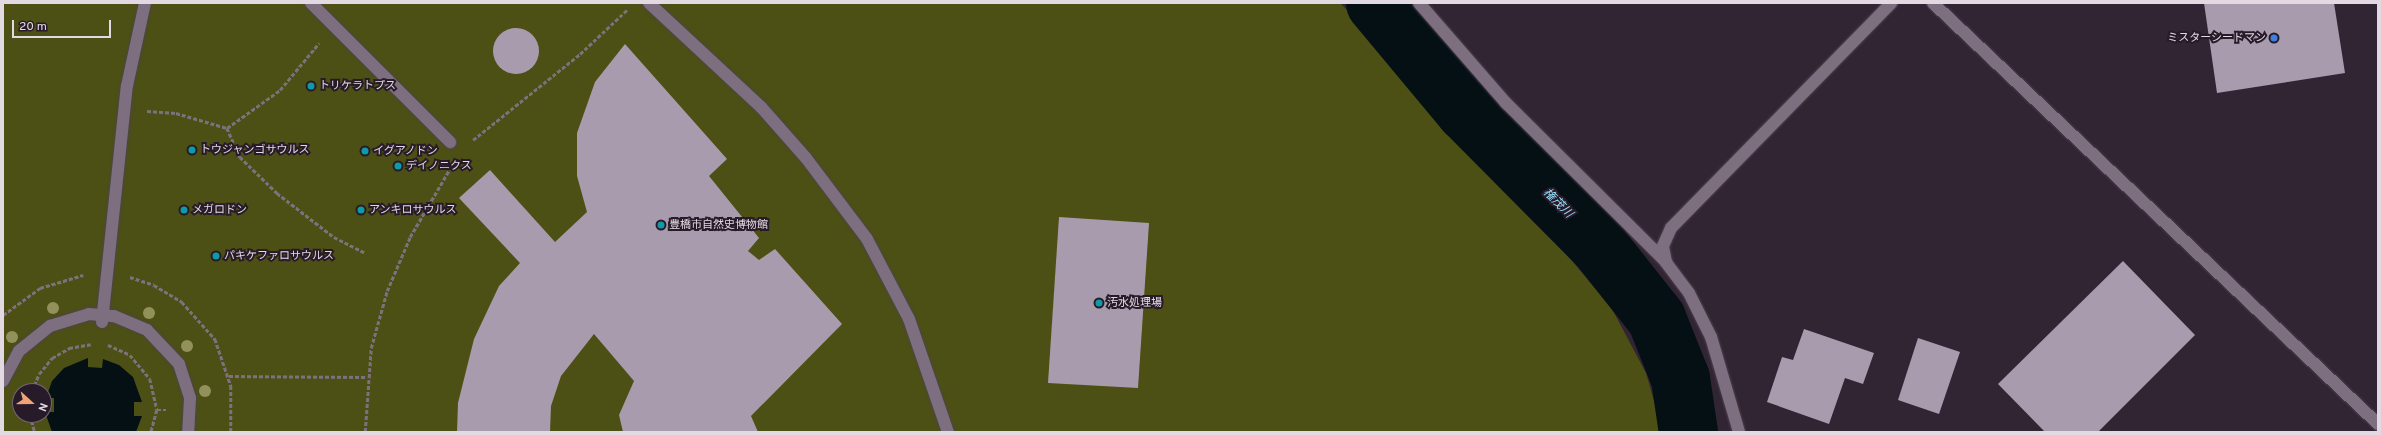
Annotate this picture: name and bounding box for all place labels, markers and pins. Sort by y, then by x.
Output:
place label: ミスターシードマン [2167,31,2266,45]
marker: ミスターシードマン [2269,33,2279,43]
place label: トリケラトプス [319,79,396,93]
marker: トリケラトプス [306,81,316,91]
place label: トウジャンゴサウルス [200,143,310,157]
place label: イグアノドン [373,144,439,158]
marker: トウジャンゴサウルス [187,145,197,155]
marker: イグアノドン [360,146,370,156]
place label: デイノニクス [406,159,472,173]
marker: デイノニクス [393,161,403,171]
place label: メガロドン [192,203,247,217]
place label: アンキロサウルス [369,203,457,217]
marker: メガロドン [179,205,189,215]
marker: アンキロサウルス [356,205,366,215]
place label: 豊橋市自然史博物館 [669,218,768,232]
marker: 豊橋市自然史博物館 [656,220,666,230]
place label: パキケファロサウルス [224,249,334,263]
marker: パキケファロサウルス [211,251,221,261]
place label: 汚水処理場 [1107,296,1162,310]
marker: 汚水処理場 [1094,298,1104,308]

